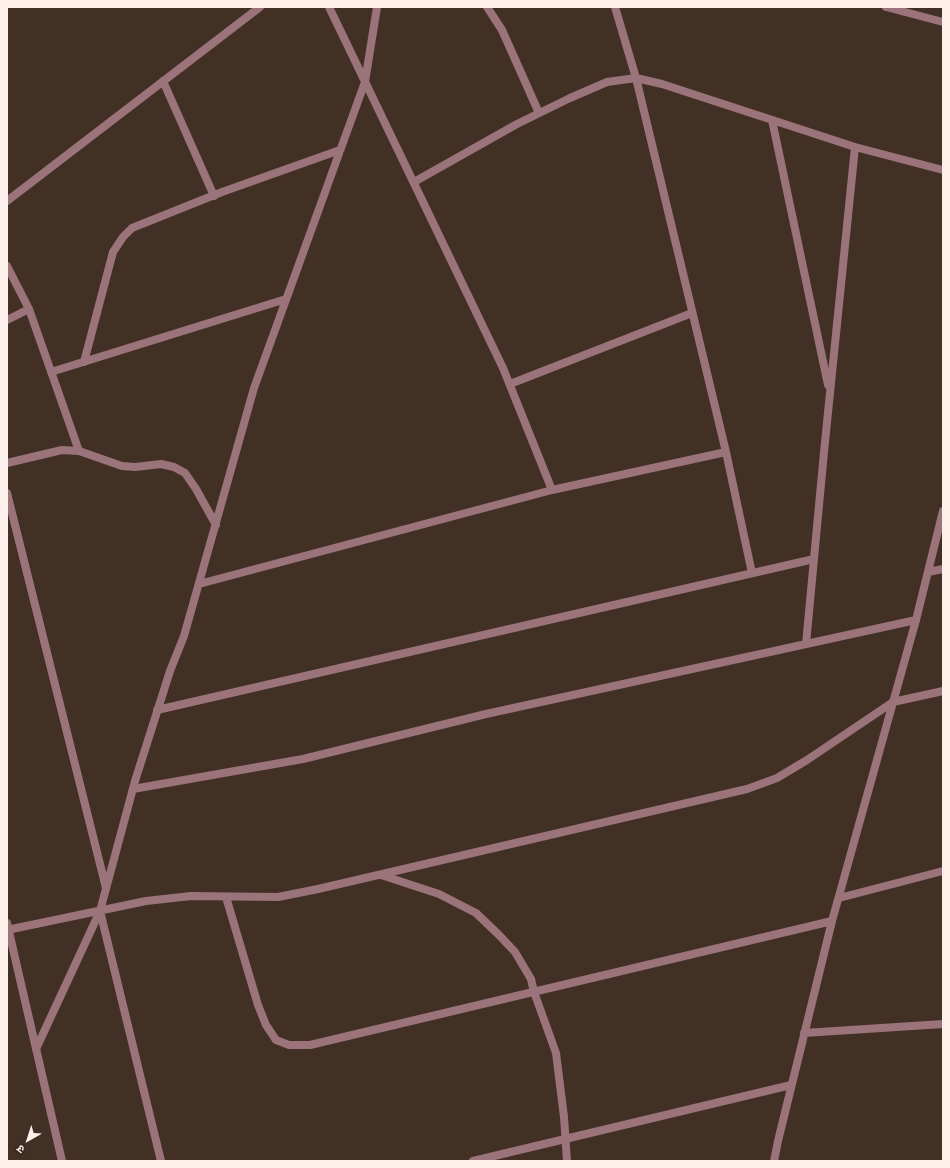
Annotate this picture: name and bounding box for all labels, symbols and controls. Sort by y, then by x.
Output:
north arrow [8,1120,48,1160]
text: उ [14,1142,27,1157]

